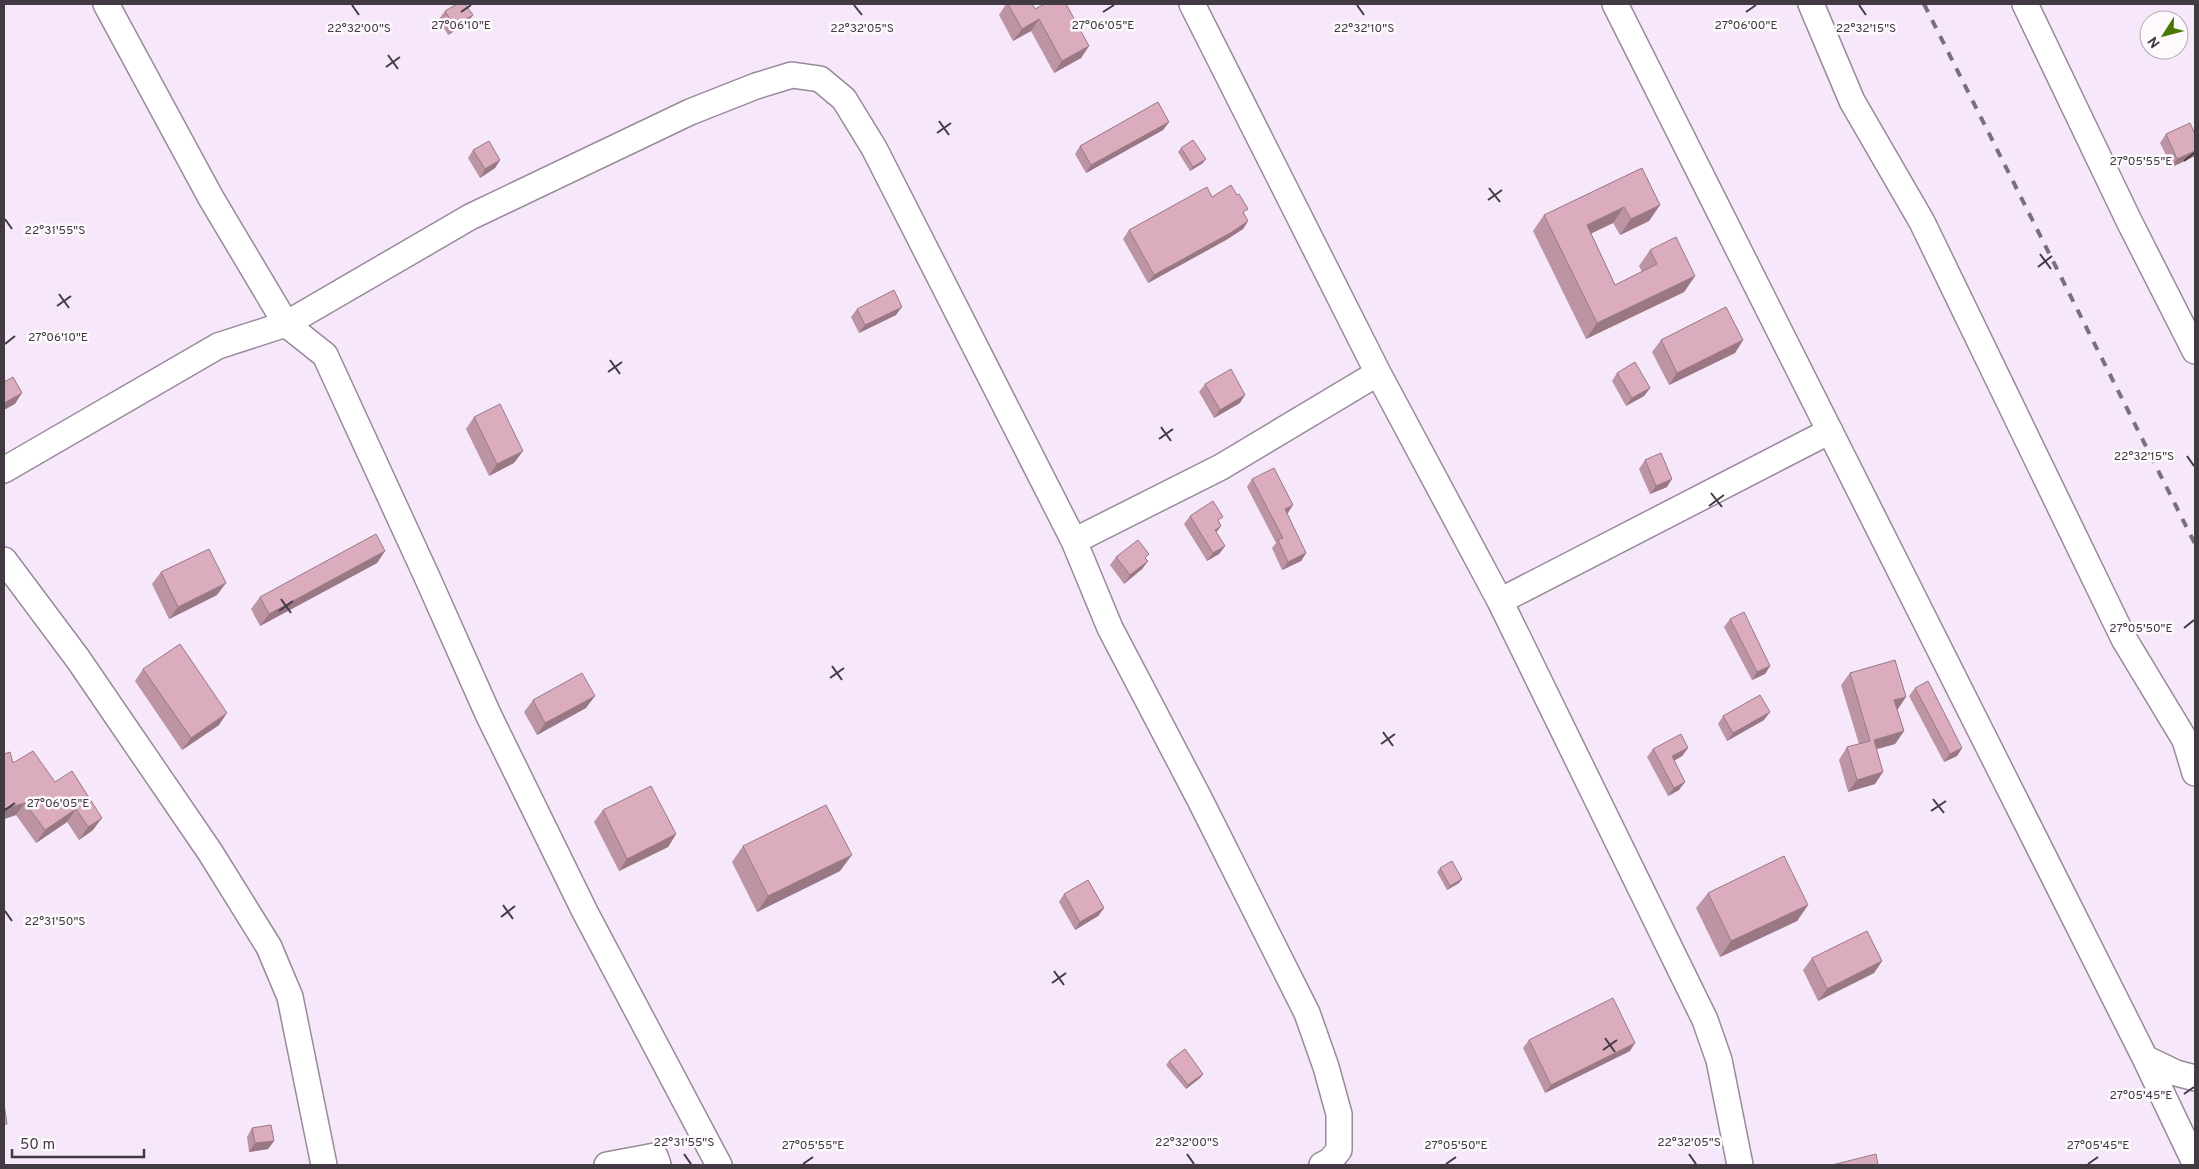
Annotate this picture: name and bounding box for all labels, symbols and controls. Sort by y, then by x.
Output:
north arrow [2139,10,2189,60]
text: 27°06'10"E [431,18,491,34]
text: 27°06'05"E [1071,18,1135,34]
text: 27°06'00"E [1714,18,1778,34]
text: 22°32'00"S [327,21,391,37]
text: 22°32'05"S [830,21,894,37]
text: 22°32'10"S [1334,21,1394,37]
text: 22°32'15"S [1836,21,1896,37]
text: N [2145,33,2165,51]
text: 27°05'55"E [2109,154,2173,170]
text: 22°31'55"S [25,223,85,239]
text: 27°06'10"E [28,330,88,346]
text: 22°32'15"S [2114,449,2174,465]
text: 27°05'50"E [2109,621,2173,637]
text: 27°06'05"E [26,796,90,812]
text: 22°31'50"S [25,914,86,930]
text: 27°05'45"E [2109,1088,2173,1104]
scale bar [12,1126,145,1158]
text: 22°31'55"S [654,1135,714,1151]
text: 22°32'00"S [1155,1135,1219,1151]
text: 22°32'05"S [1657,1135,1721,1151]
text: 50 m [20,1136,55,1155]
text: 27°05'55"E [781,1138,845,1154]
text: 27°05'50"E [1424,1138,1488,1154]
text: 27°05'45"E [2066,1138,2130,1154]

